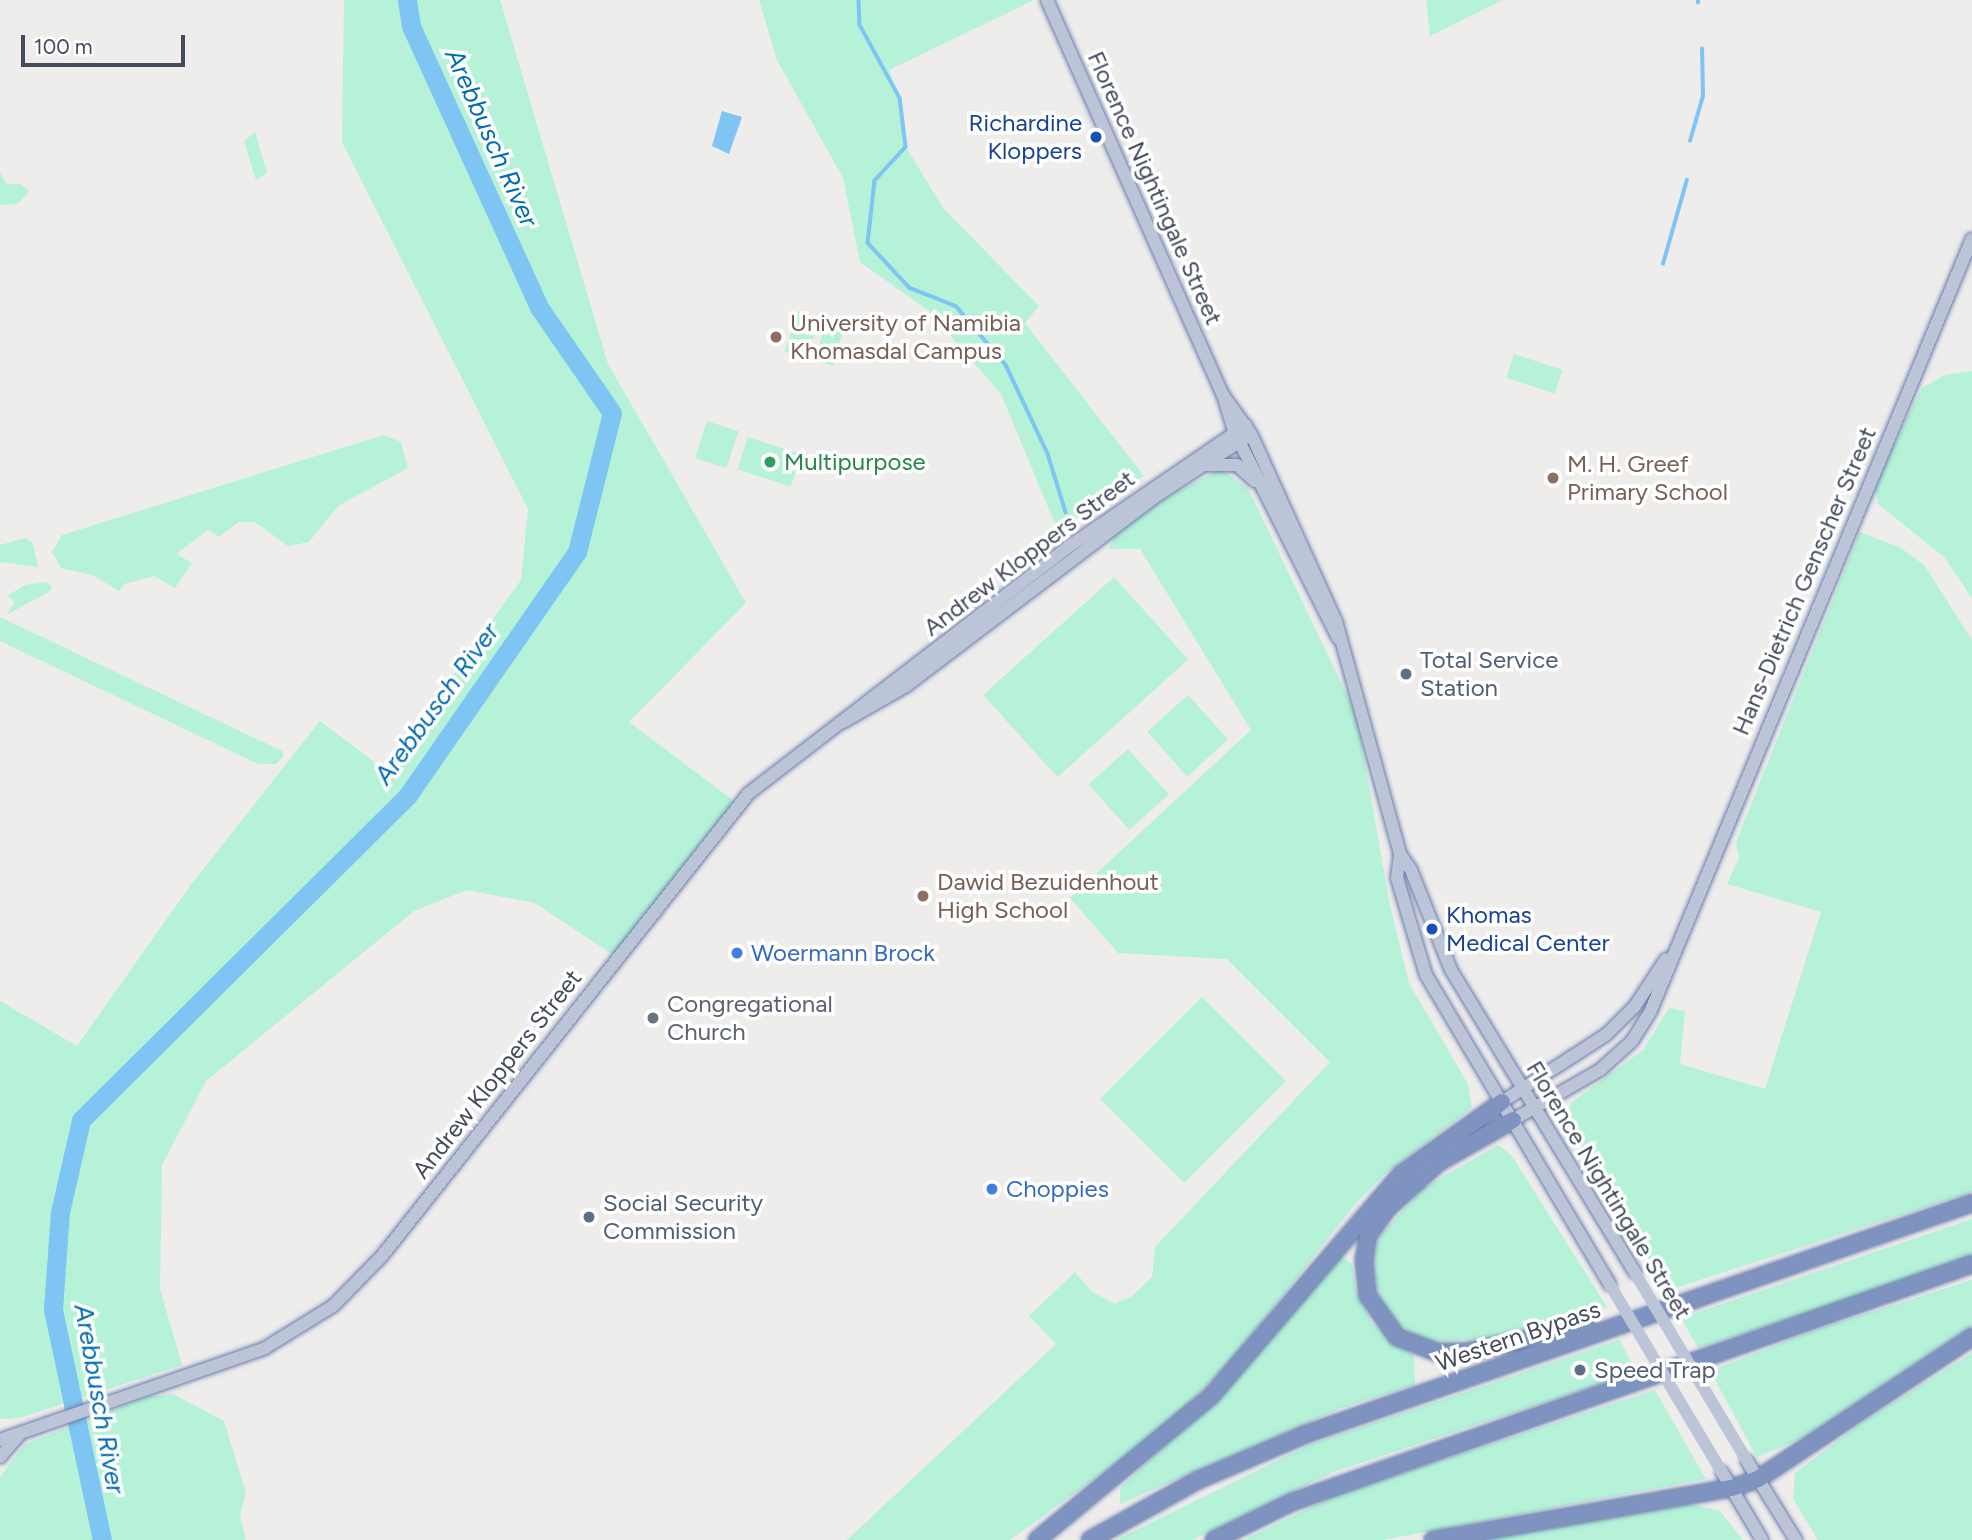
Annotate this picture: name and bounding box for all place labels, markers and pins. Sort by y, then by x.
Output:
place label: Richardine Kloppers [969,109,1082,165]
marker: Richardine Kloppers [1088,129,1104,145]
place label: University of Namibia Khomasdal Campus [790,309,1021,365]
marker: University of Namibia Khomasdal Campus [768,329,784,345]
place label: Multipurpose [784,448,926,476]
place label: M. H. Greef Primary School [1567,450,1728,506]
marker: Multipurpose [762,454,778,470]
marker: M. H. Greef Primary School [1545,470,1561,486]
place label: Total Service Station [1420,646,1558,702]
marker: Total Service Station [1398,666,1414,682]
place label: Dawid Bezuidenhout High School [937,868,1159,924]
marker: Dawid Bezuidenhout High School [915,888,931,904]
place label: Khomas Medical Center [1446,901,1609,957]
marker: Khomas Medical Center [1424,921,1440,937]
place label: Woermann Brock [751,939,935,967]
marker: Woermann Brock [729,945,745,961]
place label: Congregational Church [667,990,833,1046]
marker: Congregational Church [645,1010,661,1026]
place label: Choppies [1006,1175,1109,1203]
marker: Choppies [984,1181,1000,1197]
place label: Social Security Commission [603,1189,763,1245]
marker: Social Security Commission [581,1209,597,1225]
place label: Speed Trap [1594,1356,1716,1384]
marker: Speed Trap [1572,1362,1588,1378]

